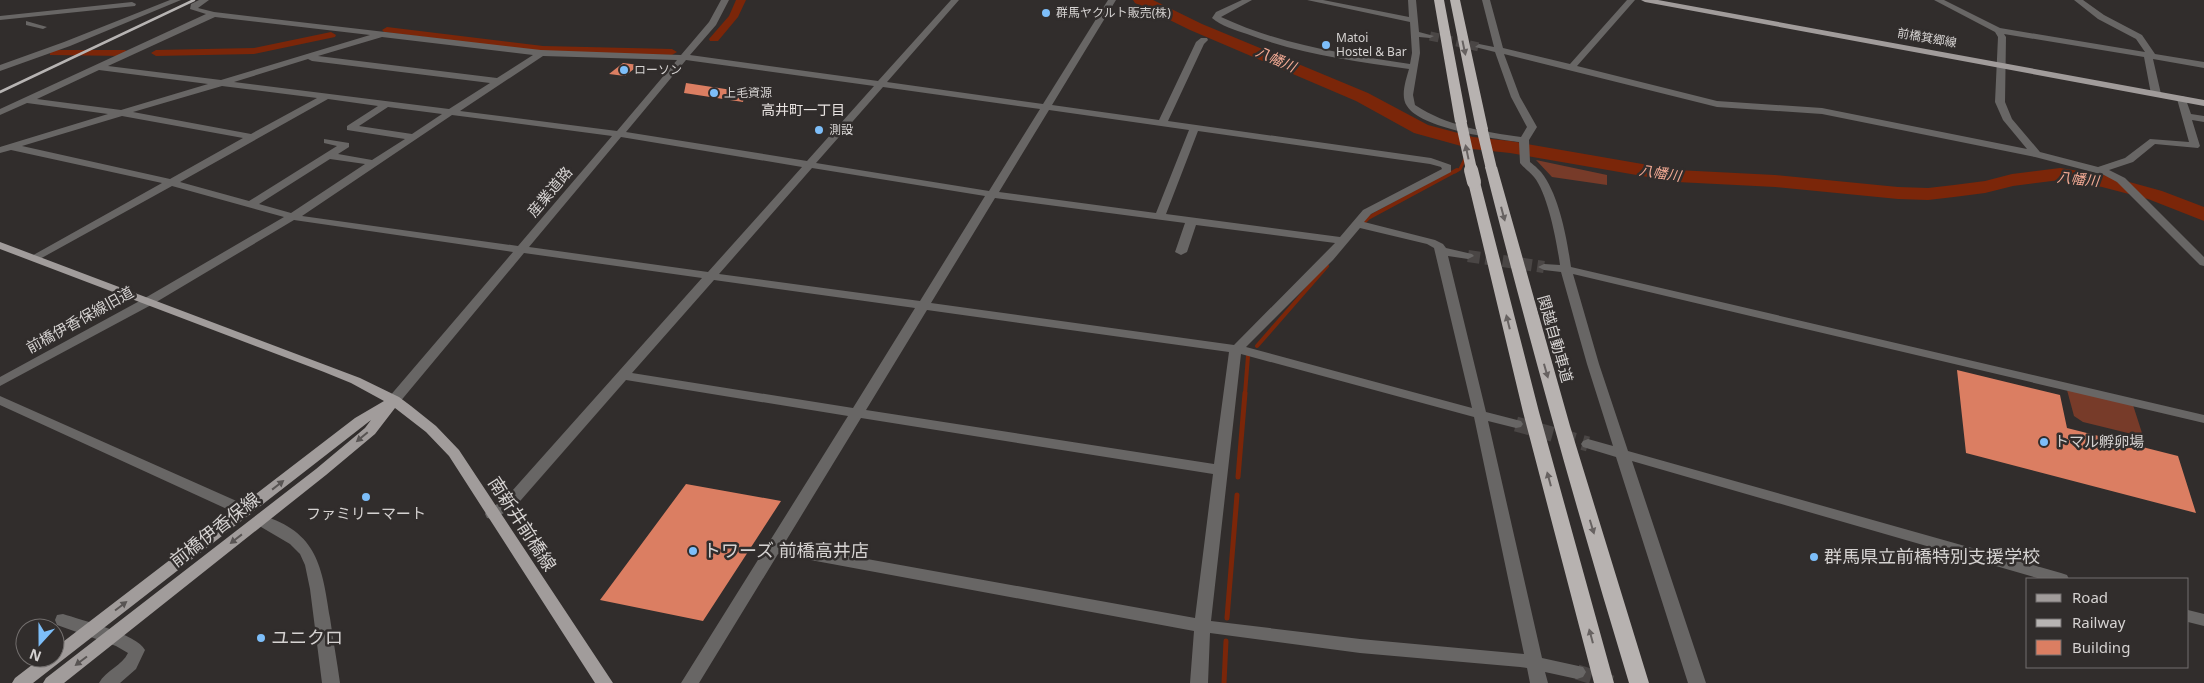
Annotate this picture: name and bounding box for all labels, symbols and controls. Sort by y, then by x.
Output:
place label: 群馬ヤクルト販売(株) [1056,4,1171,21]
marker: 群馬ヤクルト販売(株) [1040,7,1052,19]
street label: 前橋箕郷線 [1896,24,1958,51]
place label: Matoi Hostel & Bar [1336,29,1407,60]
marker: Matoi Hostel & Bar [1320,39,1332,51]
one-way arrow [1460,40,1468,55]
water label: 八幡川 [1253,41,1301,77]
place label: ローソン [634,61,682,78]
marker: ローソン [618,64,630,76]
place label: 上毛資源 [724,84,772,101]
marker: 上毛資源 [708,87,720,99]
district label: 高井町一丁目 [761,100,845,119]
place label: 測設 [829,121,853,138]
marker: 測設 [813,124,825,136]
one-way arrow [1463,145,1471,160]
water label: 八幡川 [1638,160,1684,185]
street label: 産業道路 [522,162,576,221]
water label: 八幡川 [2056,167,2102,190]
one-way arrow [1499,207,1507,222]
street label: 前橋伊香保線旧道 [22,281,137,357]
street label: 関越自動車道 [1534,293,1578,385]
one-way arrow [1504,314,1512,329]
one-way arrow [1543,364,1551,379]
one-way arrow [356,431,369,442]
place label: トマル孵卵場 [2054,431,2144,451]
marker: トマル孵卵場 [2038,436,2050,448]
street label: 南新井前橋線 [483,472,562,575]
one-way arrow [1545,472,1553,487]
one-way arrow [271,480,284,491]
street label: 前橋伊香保線 [164,487,264,572]
marker: ファミリーマート [360,491,372,503]
place label: ファミリーマート [306,503,426,523]
one-way arrow [1589,520,1597,535]
one-way arrow [229,534,243,544]
place label: トワーズ 前橋高井店 [703,538,869,562]
place label: 群馬県立前橋特別支援学校 [1824,544,2040,568]
marker: トワーズ 前橋高井店 [687,545,699,557]
marker: 群馬県立前橋特別支援学校 [1808,551,1820,563]
legend [2026,578,2189,668]
text: Road [2072,587,2108,607]
one-way arrow [114,600,127,611]
text: Railway [2072,612,2126,632]
north arrow [15,618,65,668]
place label: ユニクロ [271,625,343,649]
one-way arrow [1587,629,1595,644]
marker: ユニクロ [255,632,267,644]
text: Building [2072,637,2130,657]
text: N [26,645,44,667]
one-way arrow [75,655,88,666]

